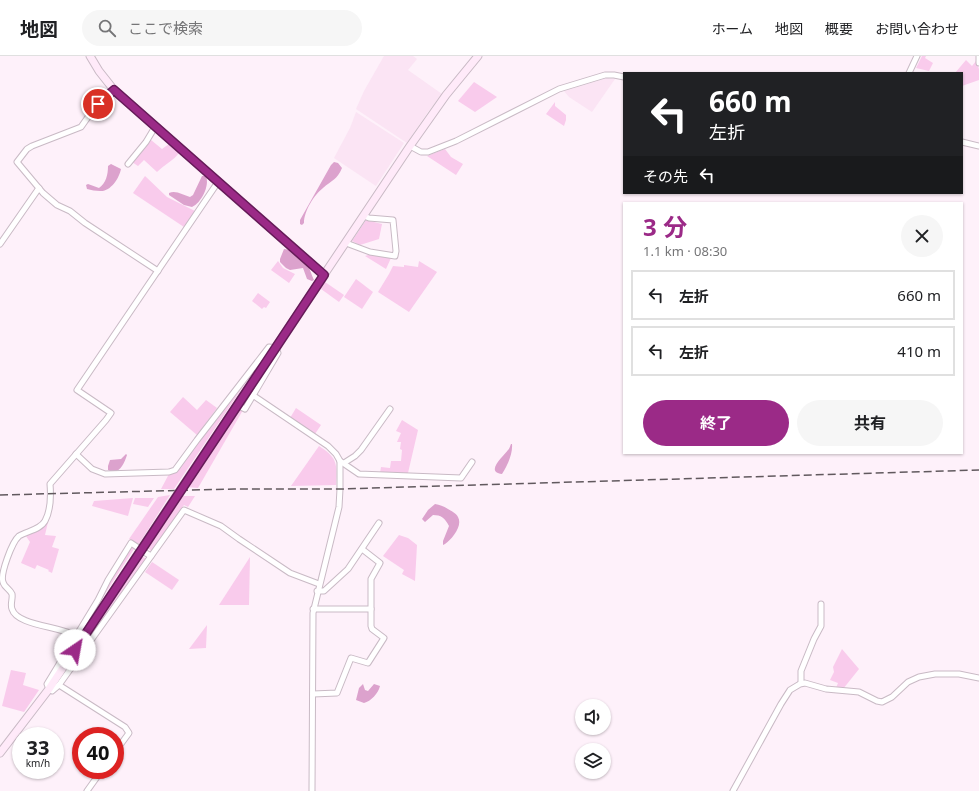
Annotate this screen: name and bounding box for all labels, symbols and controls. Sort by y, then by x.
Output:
search box [82,10,362,46]
text: 地図 [20,16,58,42]
icon: search [96,17,118,39]
text: ここで検索 [128,18,203,38]
text: ホーム [711,19,753,38]
text: 地図 [775,19,803,38]
text: 概要 [825,19,853,38]
text: お問い合わせ [875,19,959,38]
text: 660 m [709,82,792,120]
pin [81,87,115,121]
icon: left [643,88,695,140]
icon: arrive [87,93,109,115]
text: 左折 [709,120,745,144]
icon: left [696,164,718,186]
text: その先 [643,166,688,186]
text: 3 分 [643,210,687,243]
button: close [901,215,943,257]
text: 1.1 km · 08:30 [643,242,727,260]
icon: left [645,284,667,306]
text: 660 m [897,285,941,305]
text: 左折 [679,286,709,306]
icon: left [645,340,667,362]
text: 410 m [897,341,941,361]
text: 左折 [679,342,709,362]
button: 終了 [643,400,789,446]
button: 共有 [797,400,943,446]
position arrow [54,629,96,671]
map controls [575,699,611,779]
button: sound [575,699,611,735]
speed limit sign: 40 [72,727,124,779]
text: 33 [27,734,49,761]
button: layers [575,743,611,779]
text: km/h [26,756,50,770]

